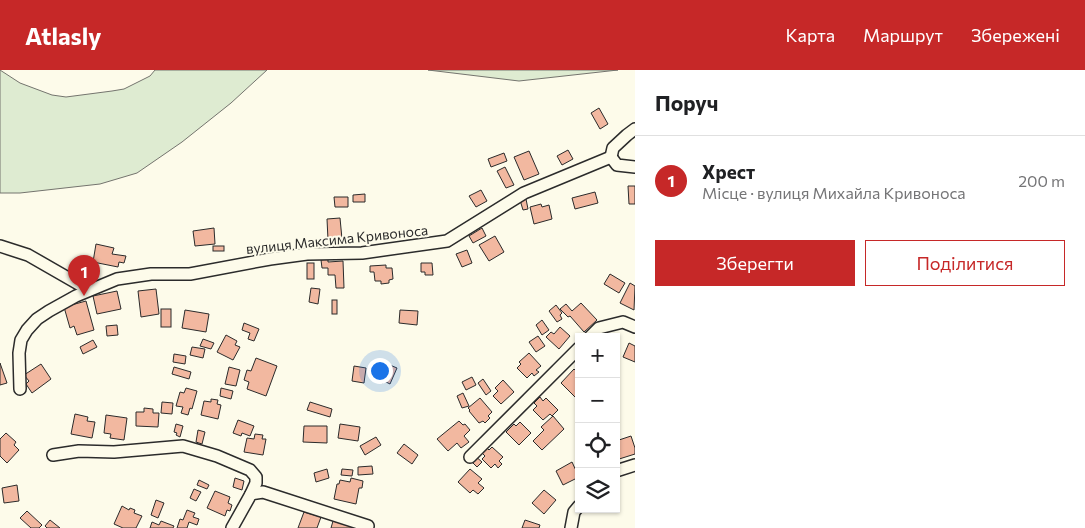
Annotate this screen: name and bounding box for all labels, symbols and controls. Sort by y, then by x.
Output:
text: Atlasly [25,21,102,50]
text: Карта [785,24,835,46]
text: Маршрут [863,24,943,46]
text: Збережені [971,24,1060,46]
text: Поруч [655,90,718,115]
text: Хрест [702,160,755,183]
text: 1 [667,171,675,190]
text: 200 m [1018,171,1065,190]
text: Місце · вулиця Михайла Кривоноса [702,183,966,202]
street label: вулиця Максима Кривоноса [245,221,429,257]
button: Зберегти [655,240,855,286]
button: Поділитися [865,240,1065,286]
pin: 1 [68,255,100,296]
map controls [575,333,620,513]
button: + [575,333,620,378]
your location [367,358,393,384]
button: − [575,378,620,423]
button: locate [575,423,620,468]
button: layers [575,468,620,513]

